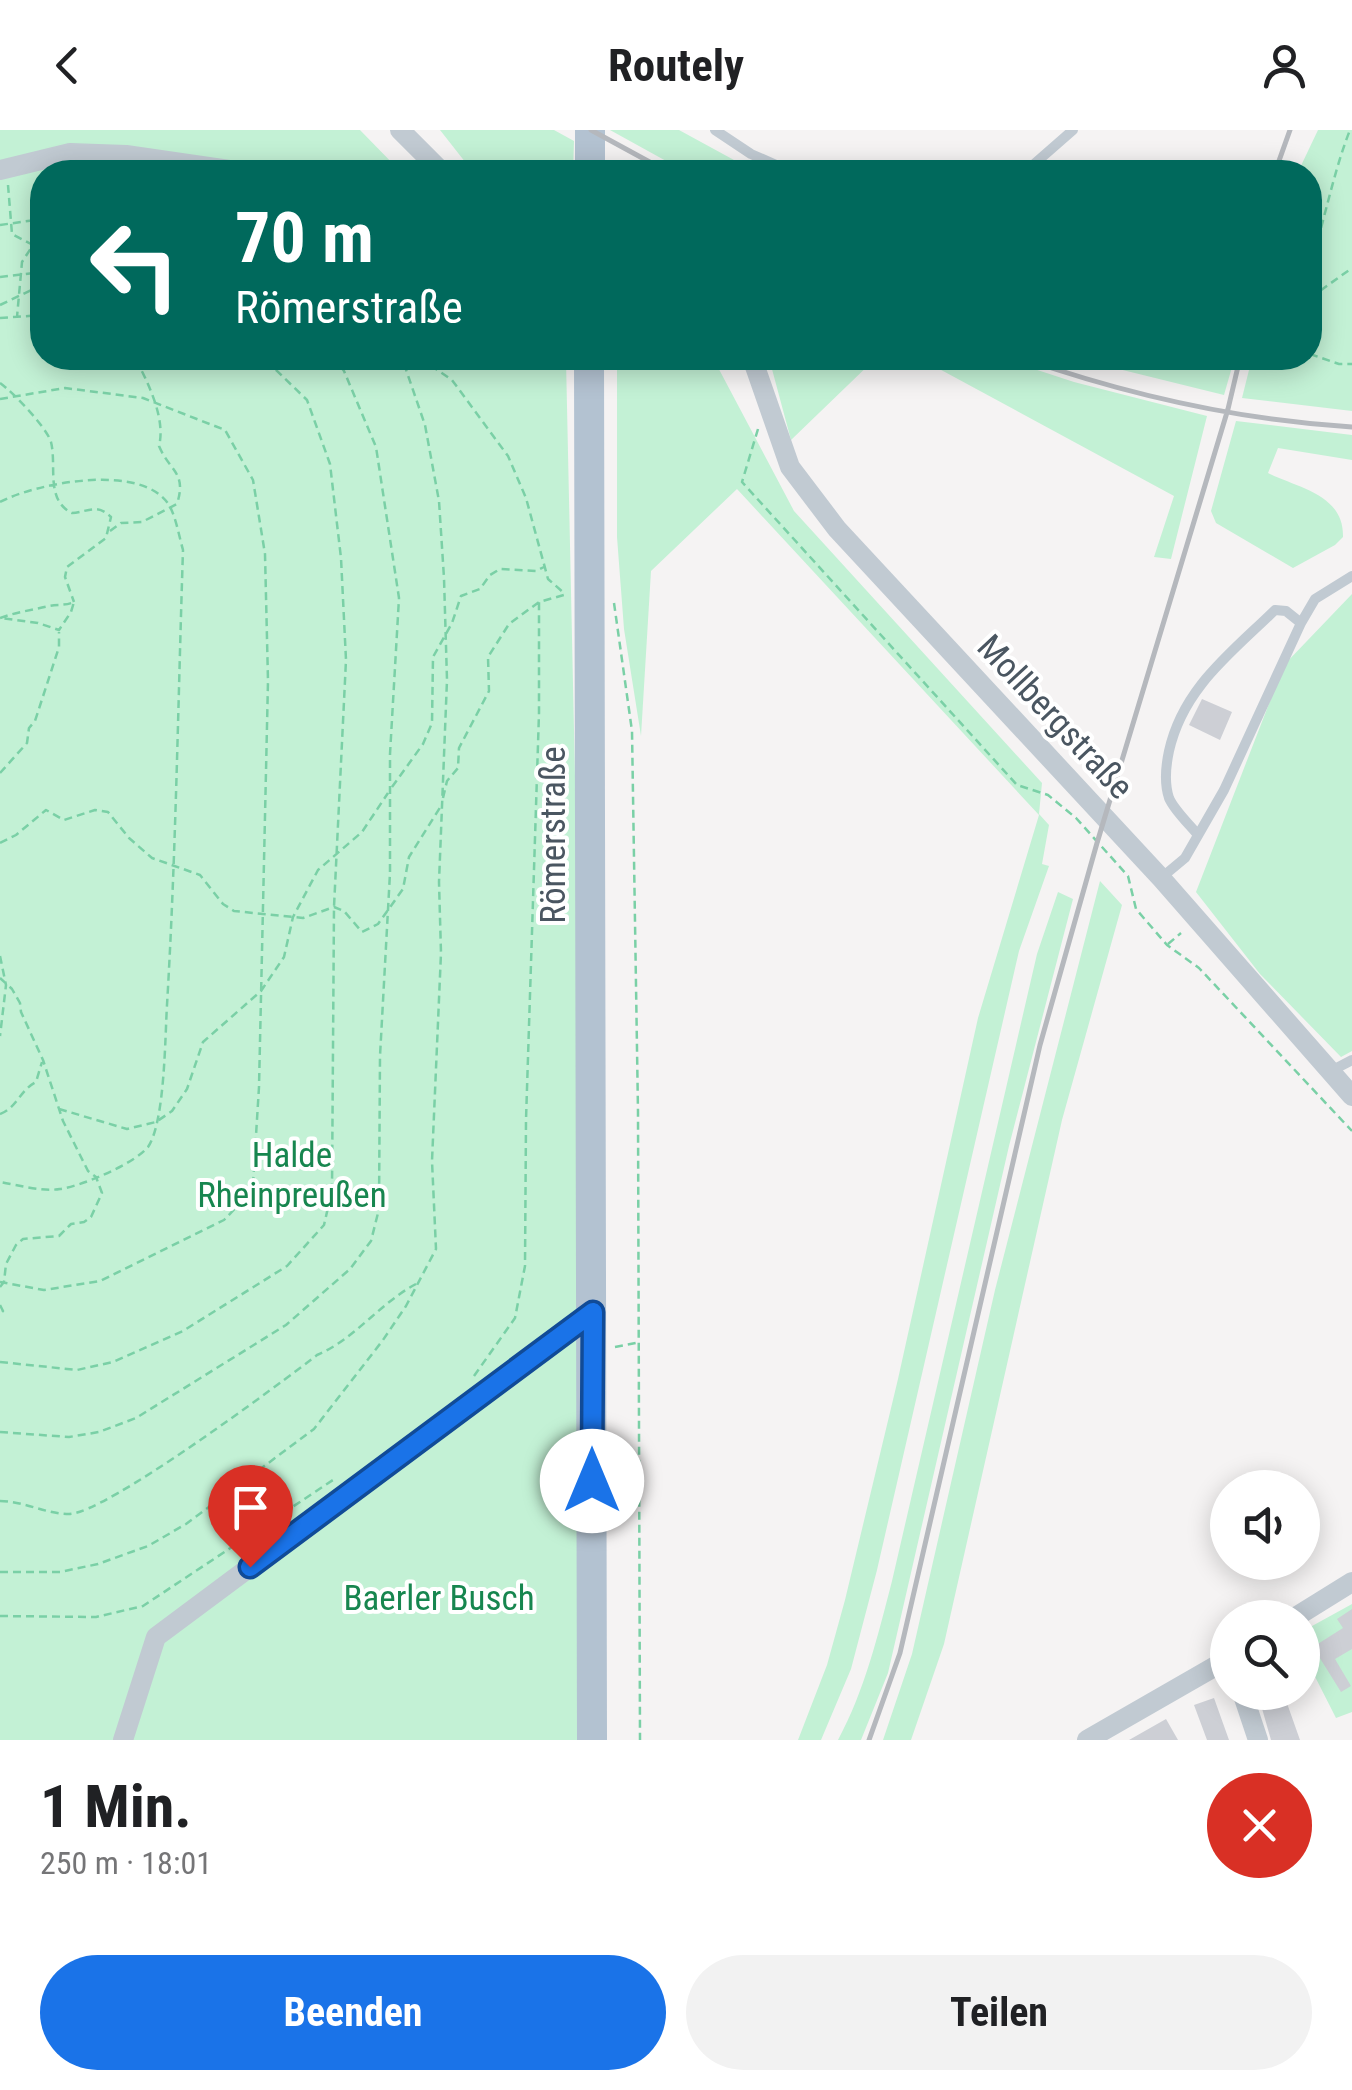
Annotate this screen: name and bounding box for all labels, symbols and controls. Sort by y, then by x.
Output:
icon: back [40,38,95,93]
icon: person [1257,38,1312,93]
text: Routely [608,39,744,92]
text: 70 m [235,197,374,279]
icon: left [70,200,200,330]
text: Römerstraße [235,281,463,334]
street label: Mollbergstraße [969,627,1141,807]
street label: Römerstraße [533,746,574,924]
park label: Halde Rheinpreußen [197,1135,387,1216]
position arrow [540,1429,644,1533]
pin [208,1465,293,1568]
map controls [1210,1470,1320,1710]
button: sound [1210,1470,1320,1580]
icon: arrive [223,1480,278,1535]
park label: Baerler Busch [343,1578,535,1619]
button: search [1210,1600,1320,1710]
text: 1 Min. [40,1771,192,1842]
button: close [1207,1773,1312,1878]
text: 250 m · 18:01 [40,1844,212,1882]
button: Beenden [40,1955,666,2070]
button: Teilen [686,1955,1312,2070]

